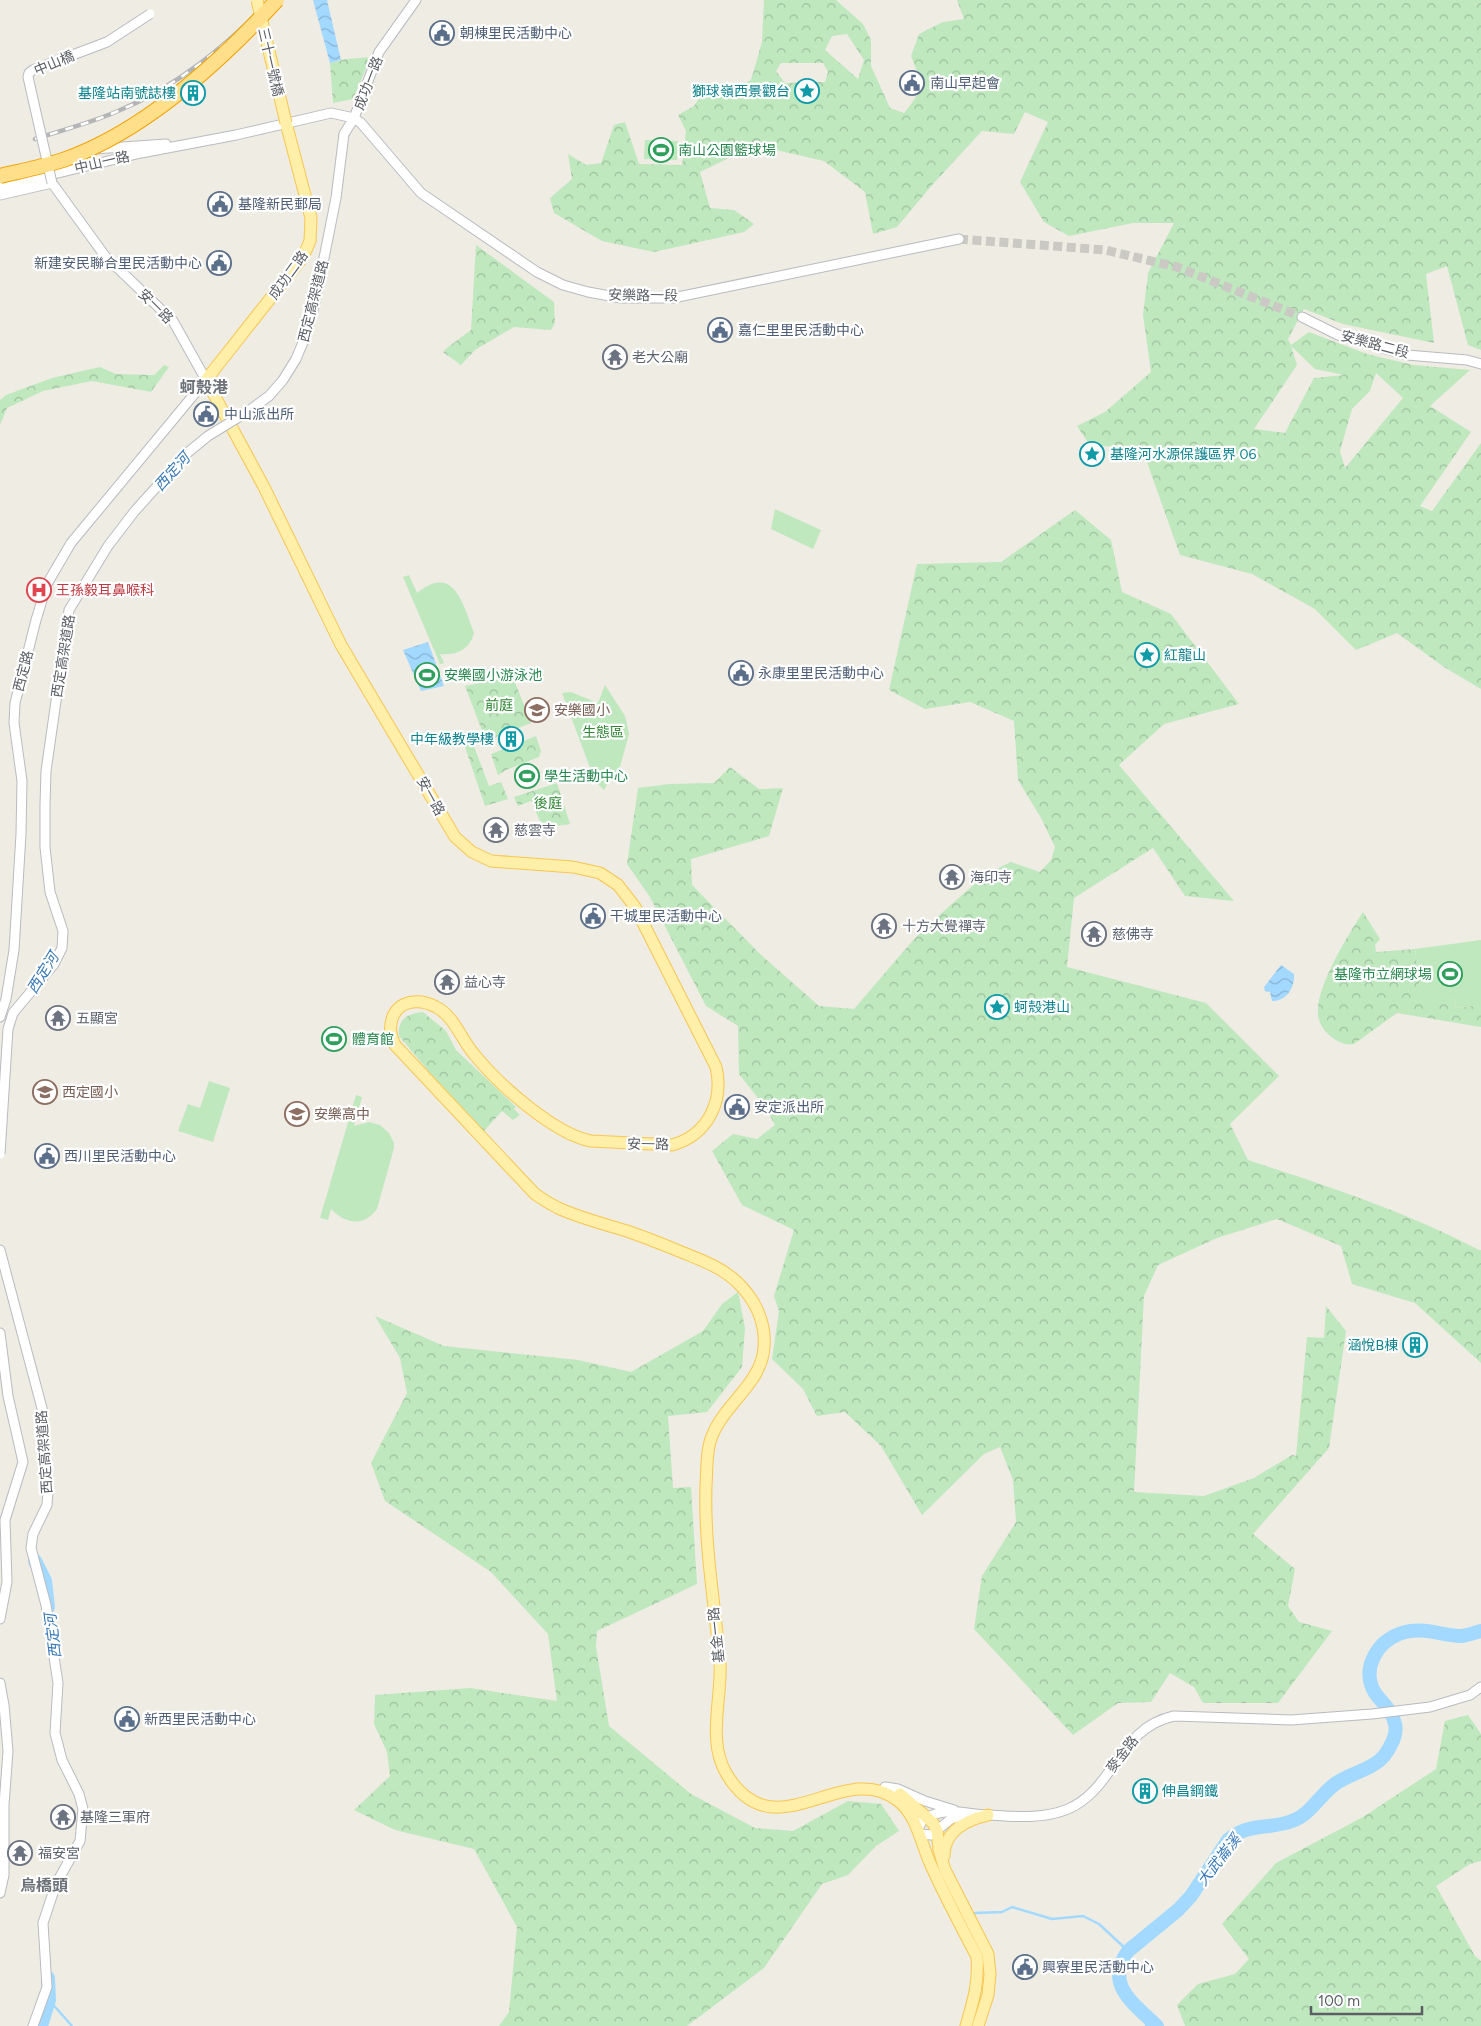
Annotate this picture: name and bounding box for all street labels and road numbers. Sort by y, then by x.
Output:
street label: 三十一號橋 [254,26,287,98]
street label: 中山橋 [32,47,77,79]
street label: 成功一路 [350,54,386,112]
street label: 中山一路 [73,148,131,177]
street label: 成功二路 [265,248,312,303]
street label: 西定高架道路 [295,258,332,344]
street label: 安一路 [135,285,177,327]
street label: 安樂路一段 [608,286,678,305]
street label: 安樂路二段 [1339,327,1411,362]
street label: 西定高架道路 [49,613,78,699]
street label: 西定路 [10,649,37,694]
street label: 安一路 [413,774,448,819]
street label: 安一路 [627,1136,669,1153]
street label: 西定高架道路 [33,1409,56,1494]
street label: 基金一路 [705,1606,728,1664]
street label: 麥金路 [1103,1733,1142,1776]

